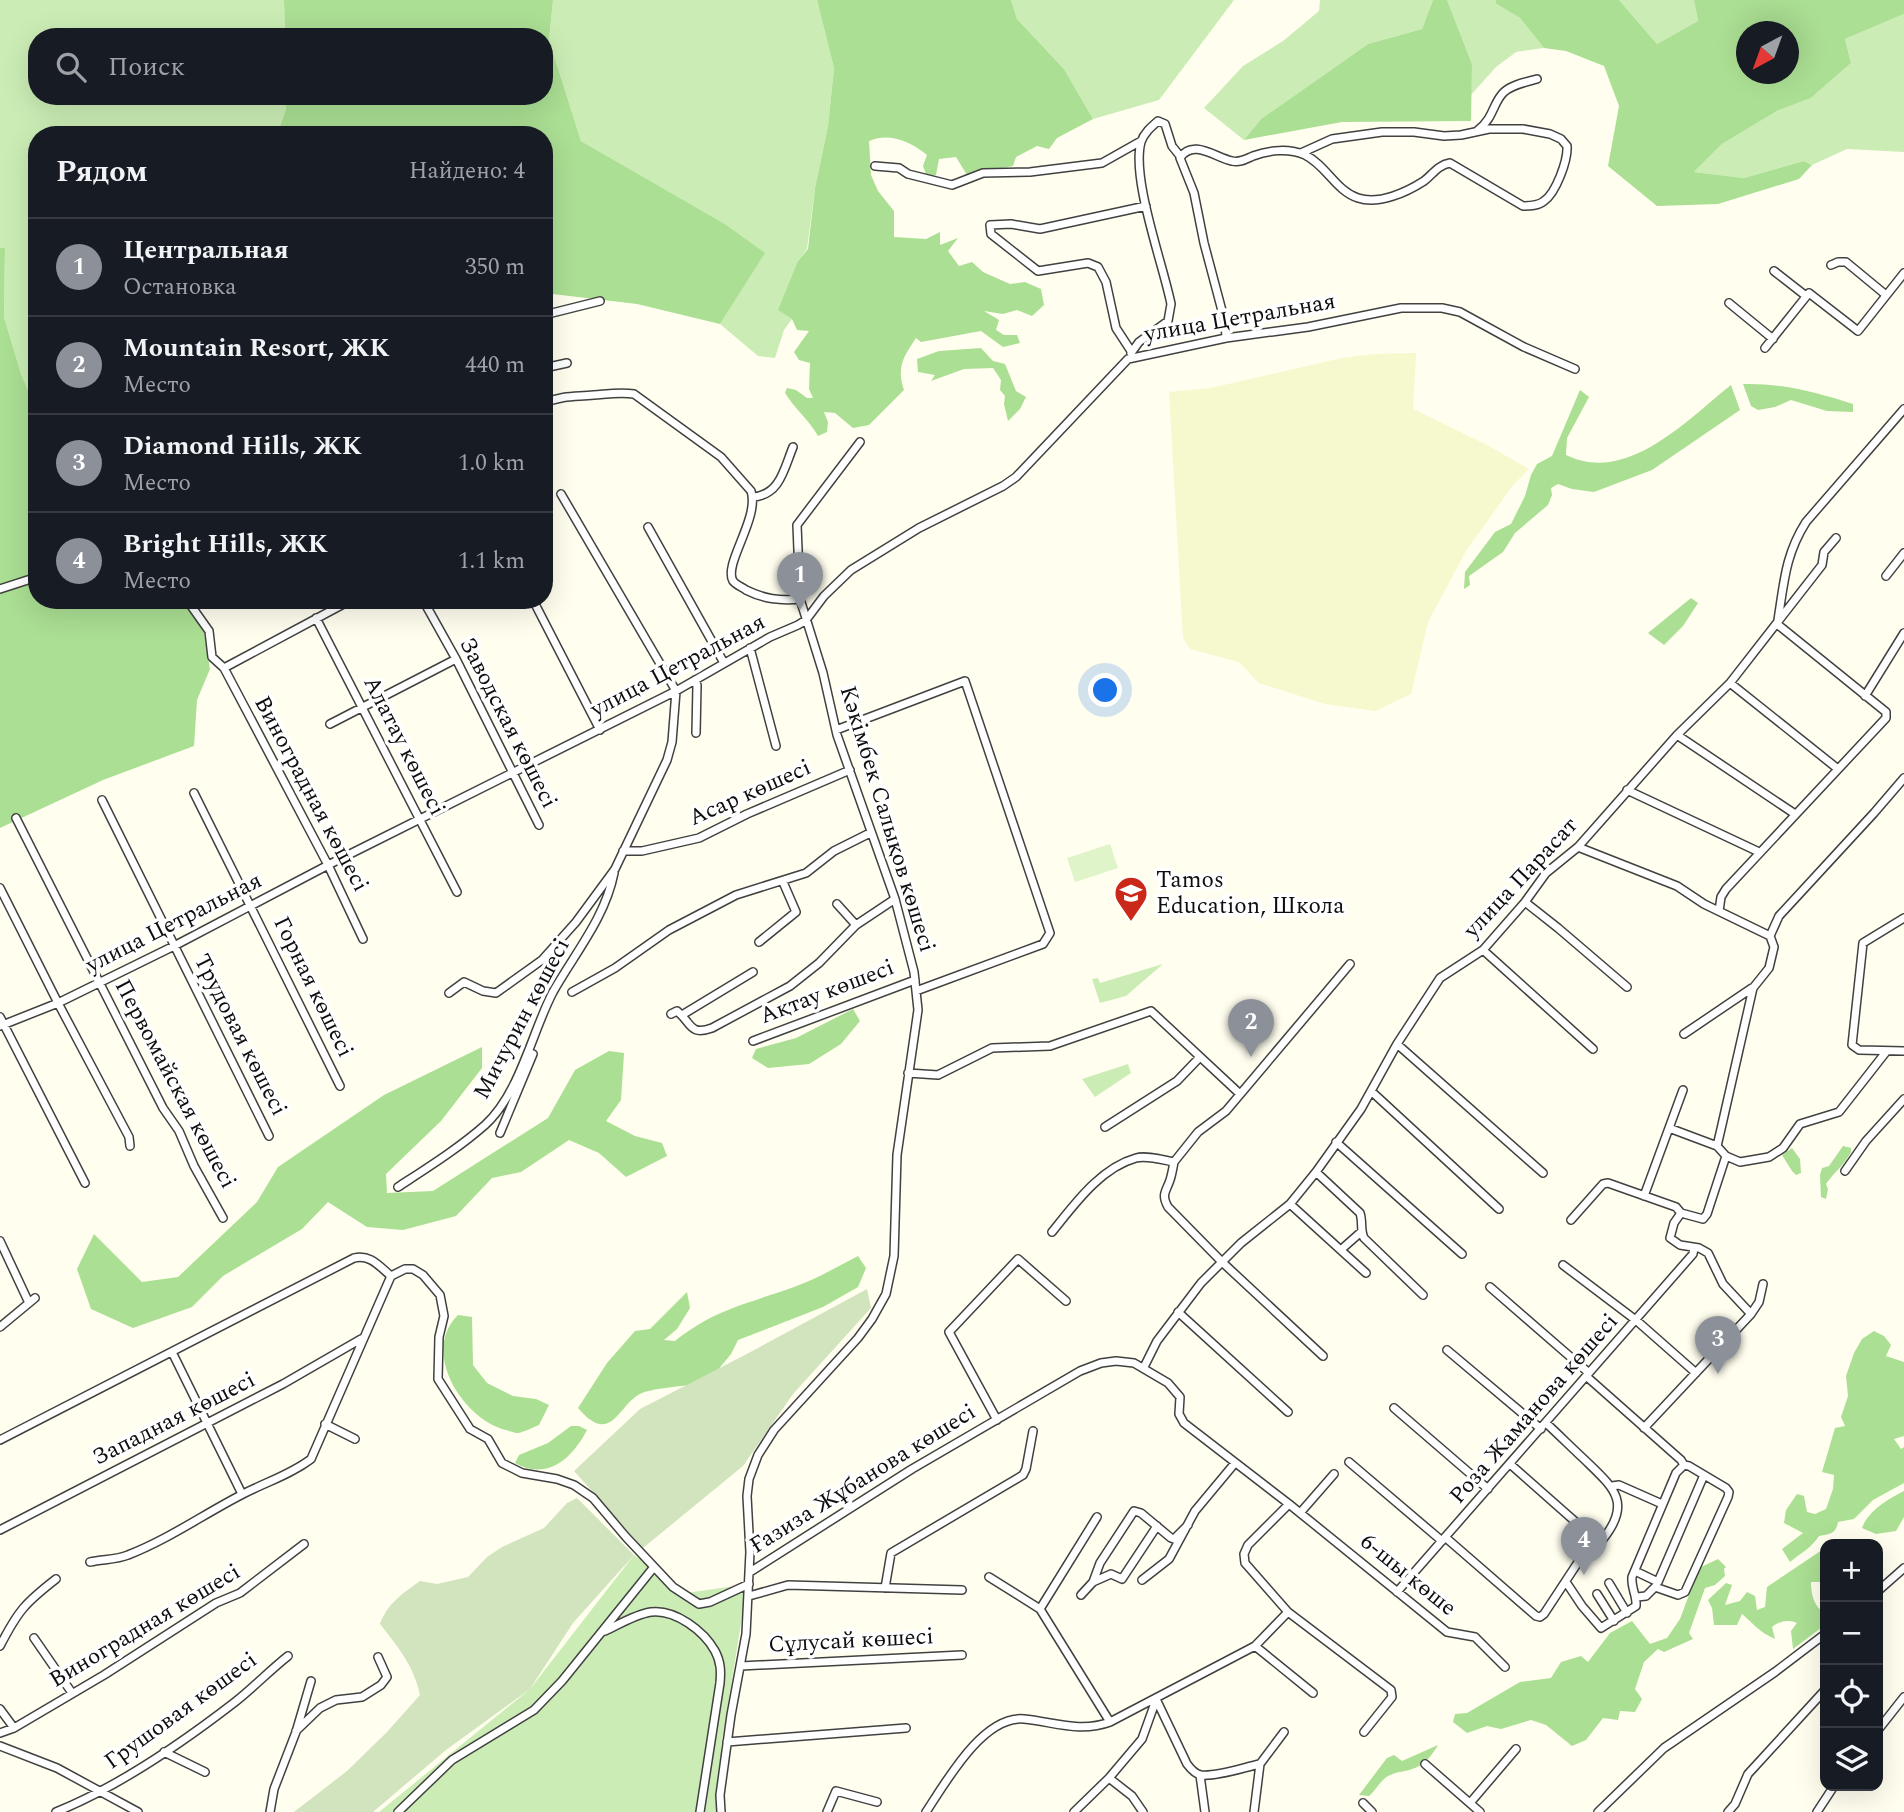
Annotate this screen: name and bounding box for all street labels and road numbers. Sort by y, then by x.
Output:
street label: улица Цетральная [1141,284,1338,352]
street label: улица Цетральная [583,605,772,727]
street label: Заводская көшесі [450,631,566,815]
street label: Алатау көшесі [354,670,454,822]
street label: Кәкімбек Салықов көшесі [830,681,944,957]
street label: Виноградная көшесі [244,690,378,898]
street label: Асар көшесі [683,750,817,836]
street label: улица Парасат [1455,809,1587,947]
street label: улица Цетральная [79,863,268,983]
street label: Горная көшесі [264,910,362,1064]
street label: Мичурин көшесі [465,932,579,1106]
street label: Трудовая көшесі [184,948,296,1122]
street label: Ақтау көшесі [755,950,899,1034]
street label: Первомайская көшесі [105,973,245,1195]
street label: Роза Жаманова көшесі [1441,1306,1627,1512]
street label: Западная көшесі [86,1363,262,1475]
street label: Ғазиза Жұбанова көшесі [743,1395,983,1563]
street label: 6-шы көше [1352,1525,1464,1625]
street label: Виноградная көшесі [43,1555,247,1697]
street label: Сұлусай көшесі [767,1619,935,1663]
street label: Грушовая көшесі [97,1643,265,1779]

